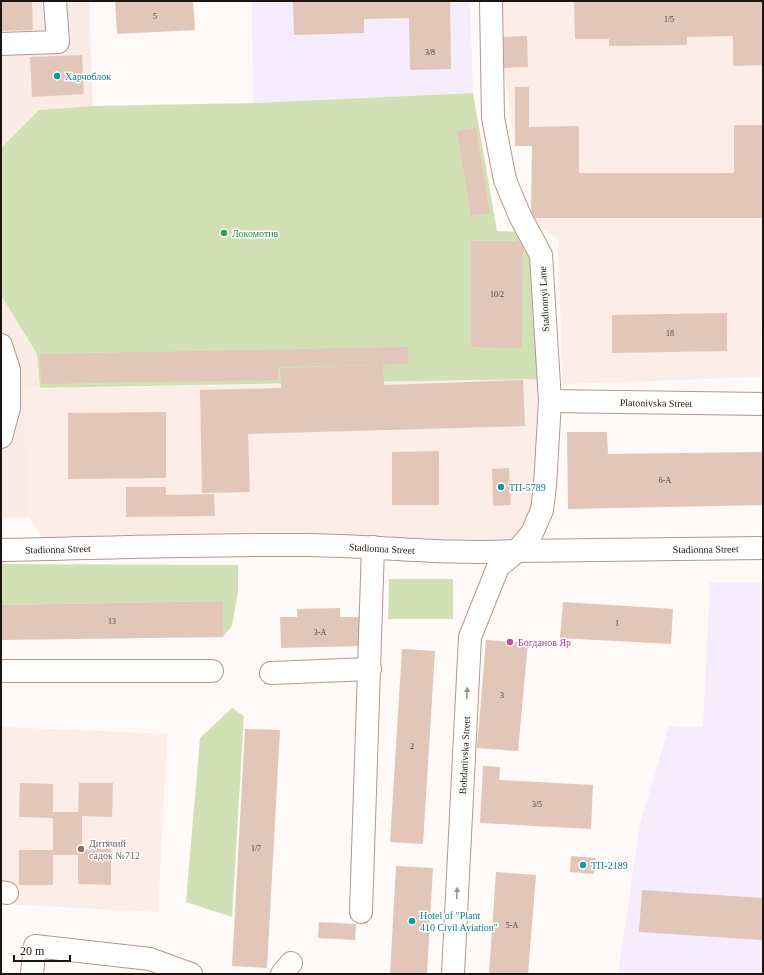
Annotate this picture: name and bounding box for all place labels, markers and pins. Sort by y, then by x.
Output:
marker: Харчоблок [52,71,62,81]
place label: Харчоблок [65,71,111,82]
marker: Локомотив [219,228,229,238]
place label: Локомотив [232,228,279,239]
marker: ТП-5789 [496,482,506,492]
place label: ТП-5789 [509,482,546,493]
marker: Богданов Яр [505,637,515,647]
place label: Богданов Яр [518,637,571,648]
place label: Дитячий садок №712 [89,838,140,861]
marker: Дитячий садок №712 [76,844,86,854]
marker: ТП-2189 [578,860,588,870]
place label: ТП-2189 [591,860,628,871]
place label: Hotel of "Plant 410 Civil Aviation" [420,910,498,933]
marker: Hotel of "Plant 410 Civil Aviation" [407,916,417,926]

